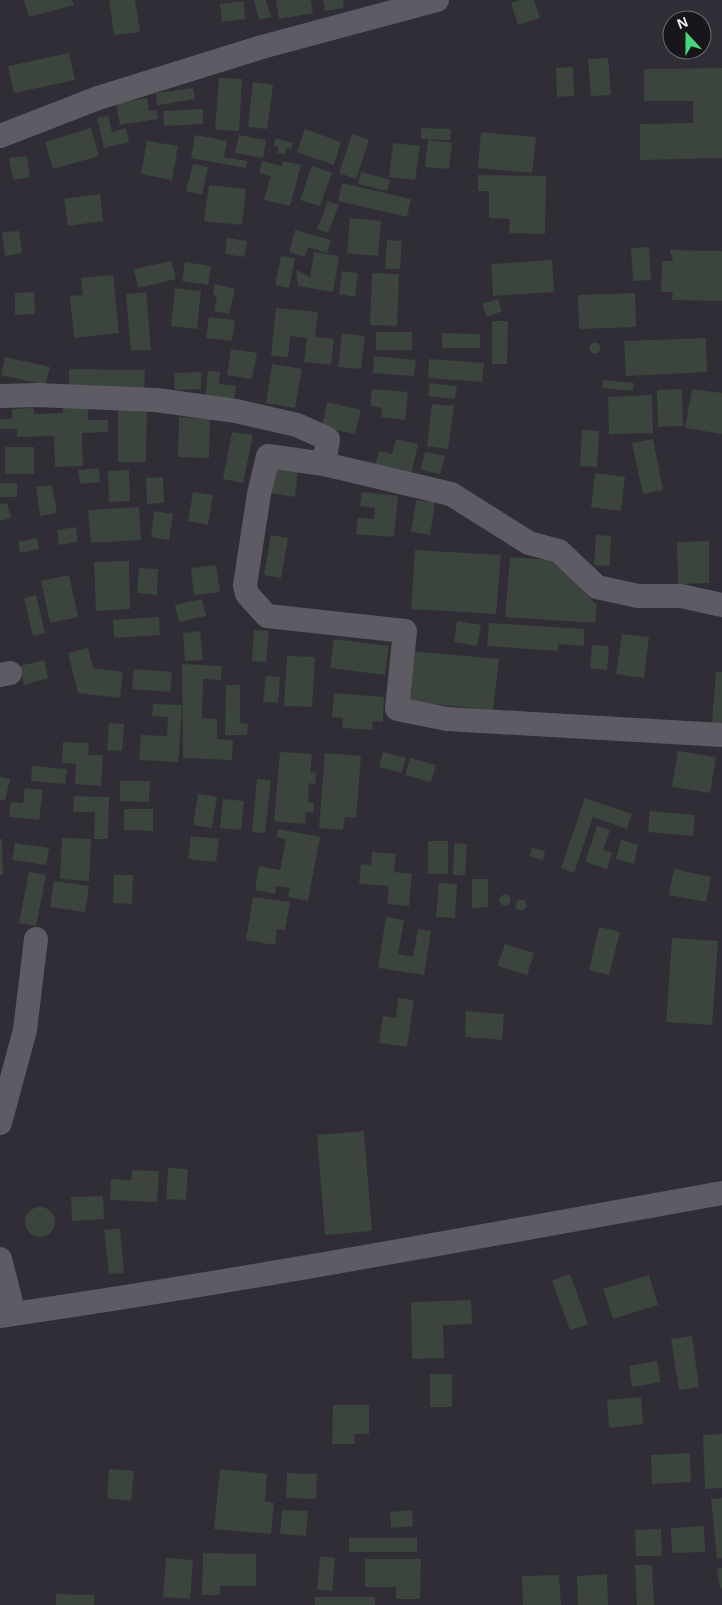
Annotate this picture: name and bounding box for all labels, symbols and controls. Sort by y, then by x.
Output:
north arrow [662,10,712,60]
text: N [675,14,690,32]

